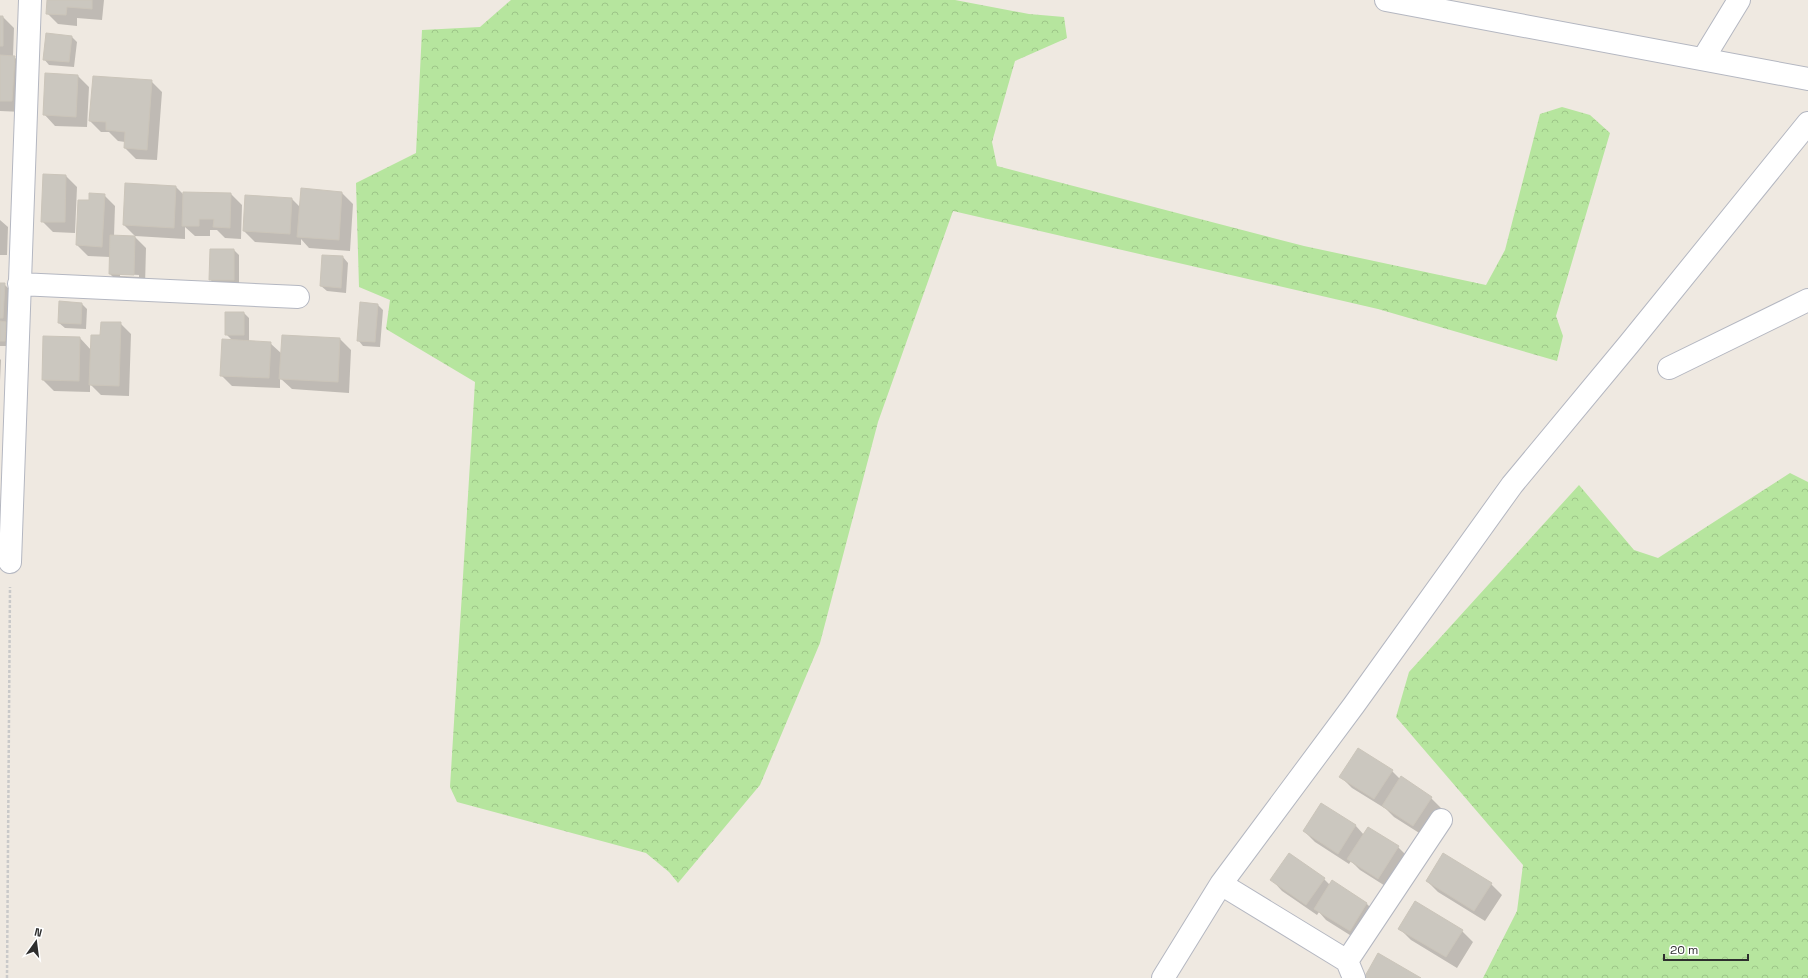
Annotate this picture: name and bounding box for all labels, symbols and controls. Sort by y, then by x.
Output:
north arrow [16,922,56,962]
text: N [33,925,44,940]
scale bar [1664,936,1748,962]
text: 20 m [1670,942,1698,958]

